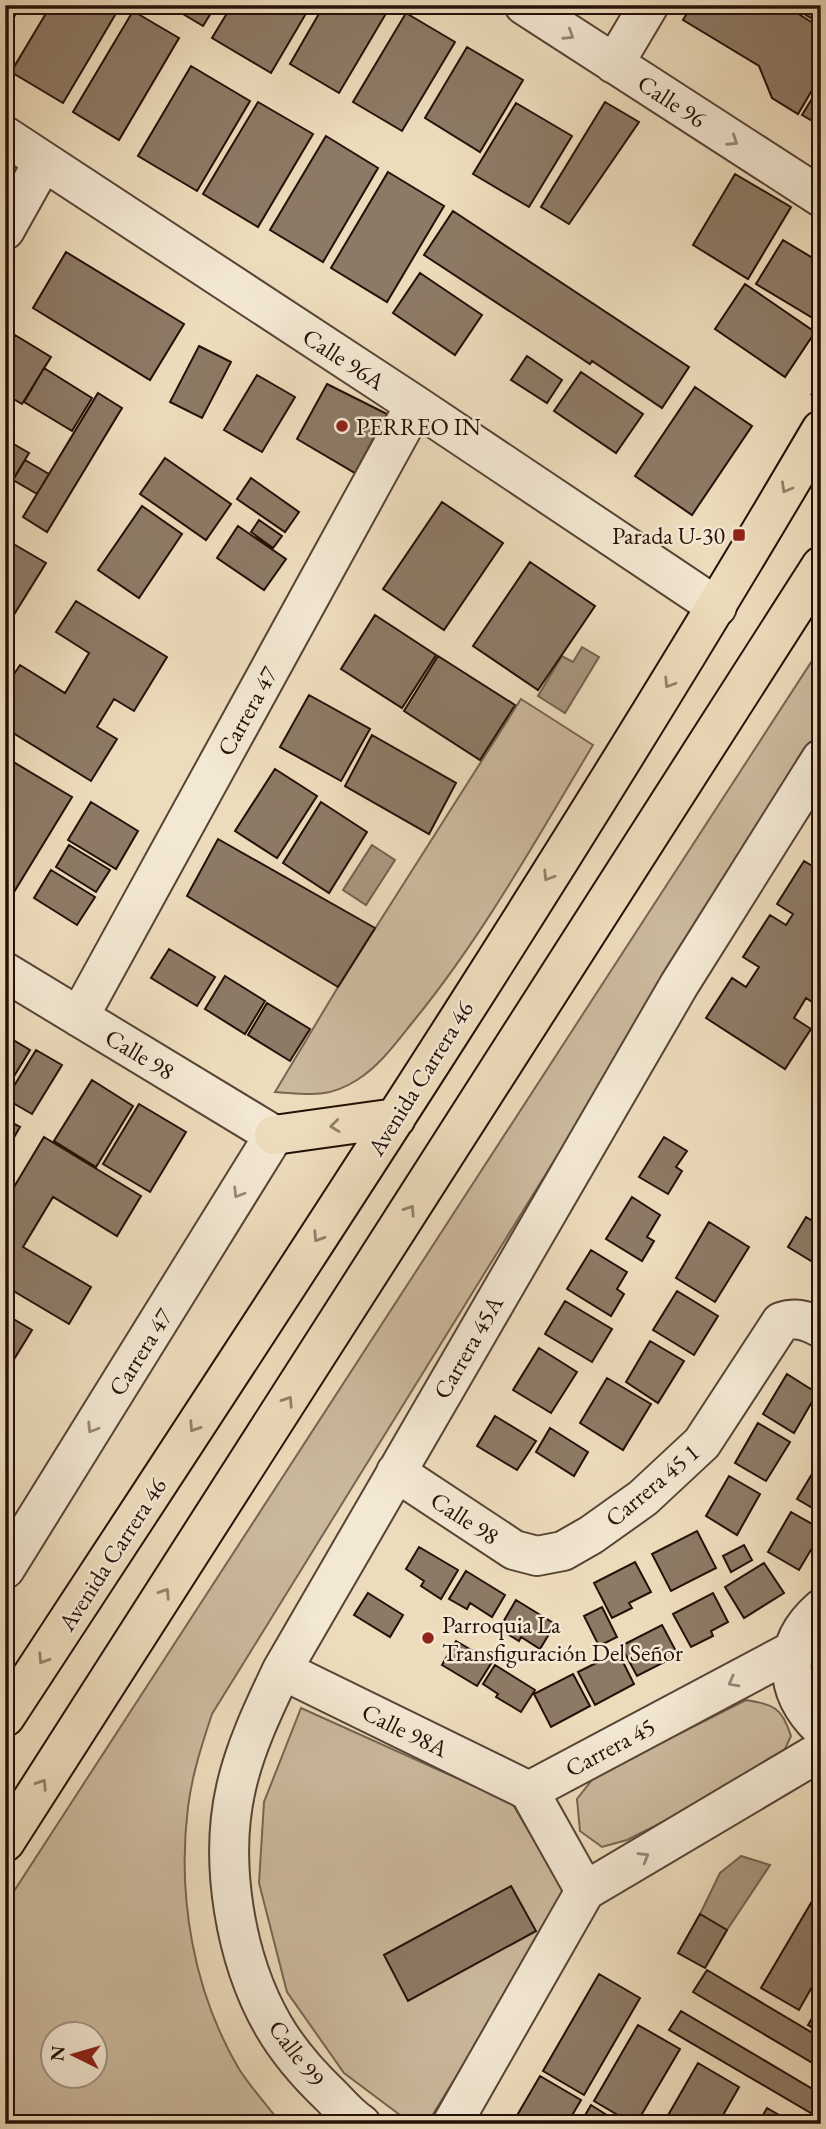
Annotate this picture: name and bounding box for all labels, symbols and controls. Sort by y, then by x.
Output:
one-way arrow [561,26,574,39]
street label: Calle 96 [632,67,712,135]
one-way arrow [726,132,739,145]
street label: Calle 96A [297,321,391,397]
place label: PERREO IN [356,411,481,442]
marker: PERREO IN [334,418,350,434]
one-way arrow [781,481,794,494]
place label: Parada U-30 [612,520,725,551]
marker: Parada U-30 [731,527,747,543]
street label: Carrera 47 [210,660,284,761]
one-way arrow [664,676,677,689]
one-way arrow [543,868,556,881]
street label: Avenida Carrera 46 [360,995,480,1162]
street label: Calle 98 [100,1021,180,1087]
one-way arrow [329,1118,341,1133]
one-way arrow [233,1185,246,1198]
one-way arrow [402,1204,415,1217]
one-way arrow [314,1229,327,1242]
street label: Carrera 45A [426,1290,510,1404]
street label: Carrera 47 [101,1302,179,1402]
one-way arrow [279,1396,292,1409]
one-way arrow [189,1420,202,1433]
one-way arrow [88,1421,101,1434]
street label: Carrera 45 1 [598,1437,706,1533]
street label: Avenida Carrera 46 [50,1471,173,1637]
street label: Calle 98 [425,1484,505,1552]
one-way arrow [157,1588,169,1601]
place label: Parroquia La Transfiguración Del Señor [442,1609,683,1668]
marker: Parroquia La Transfiguración Del Señor [420,1630,436,1646]
one-way arrow [39,1651,51,1664]
one-way arrow [728,1674,741,1687]
street label: Calle 98A [357,1696,453,1764]
street label: Carrera 45 [560,1710,660,1784]
one-way arrow [34,1779,47,1792]
one-way arrow [636,1852,649,1865]
street label: Calle 99 [262,2014,332,2093]
north arrow [38,2021,108,2090]
text: N [44,2044,71,2062]

